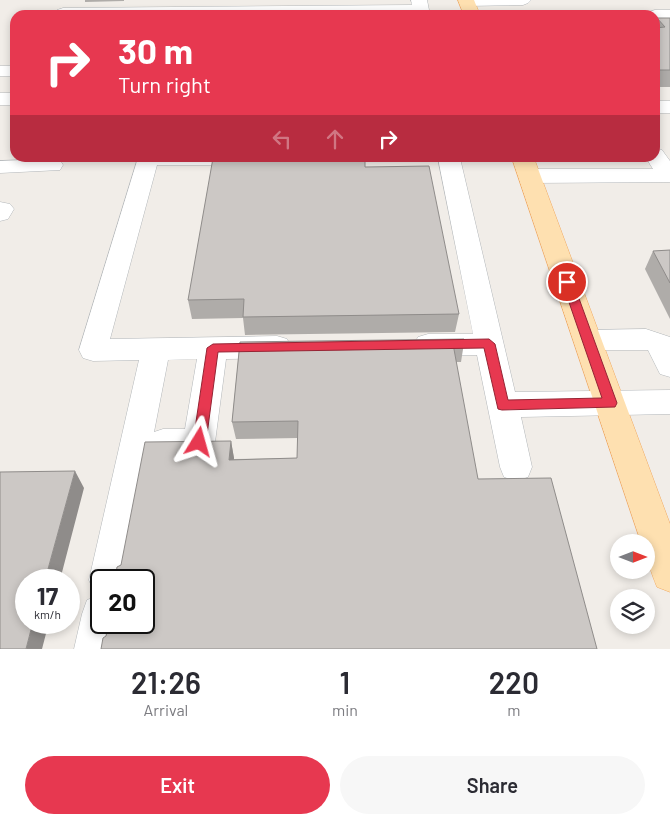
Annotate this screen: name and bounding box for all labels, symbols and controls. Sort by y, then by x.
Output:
text: 30 m [118,29,193,71]
icon: right [35,30,100,95]
text: Turn right [118,71,211,97]
icon: left [268,125,296,153]
icon: ahead [321,125,349,153]
icon: right [374,125,402,153]
pin [546,261,588,303]
icon: arrive [553,268,581,296]
position arrow [172,415,224,467]
north arrow [610,534,655,579]
map controls [610,534,655,634]
speed limit sign: 20 [90,569,155,634]
text: 17 [37,580,58,610]
button: layers [610,589,655,634]
text: km/h [34,607,61,621]
text: 21:26 [131,664,201,700]
text: 1 [340,664,350,700]
text: 220 [489,664,539,700]
text: Arrival [144,700,188,719]
text: min [332,700,358,719]
text: m [507,700,521,719]
button: Exit [25,756,330,814]
button: Share [340,756,645,814]

